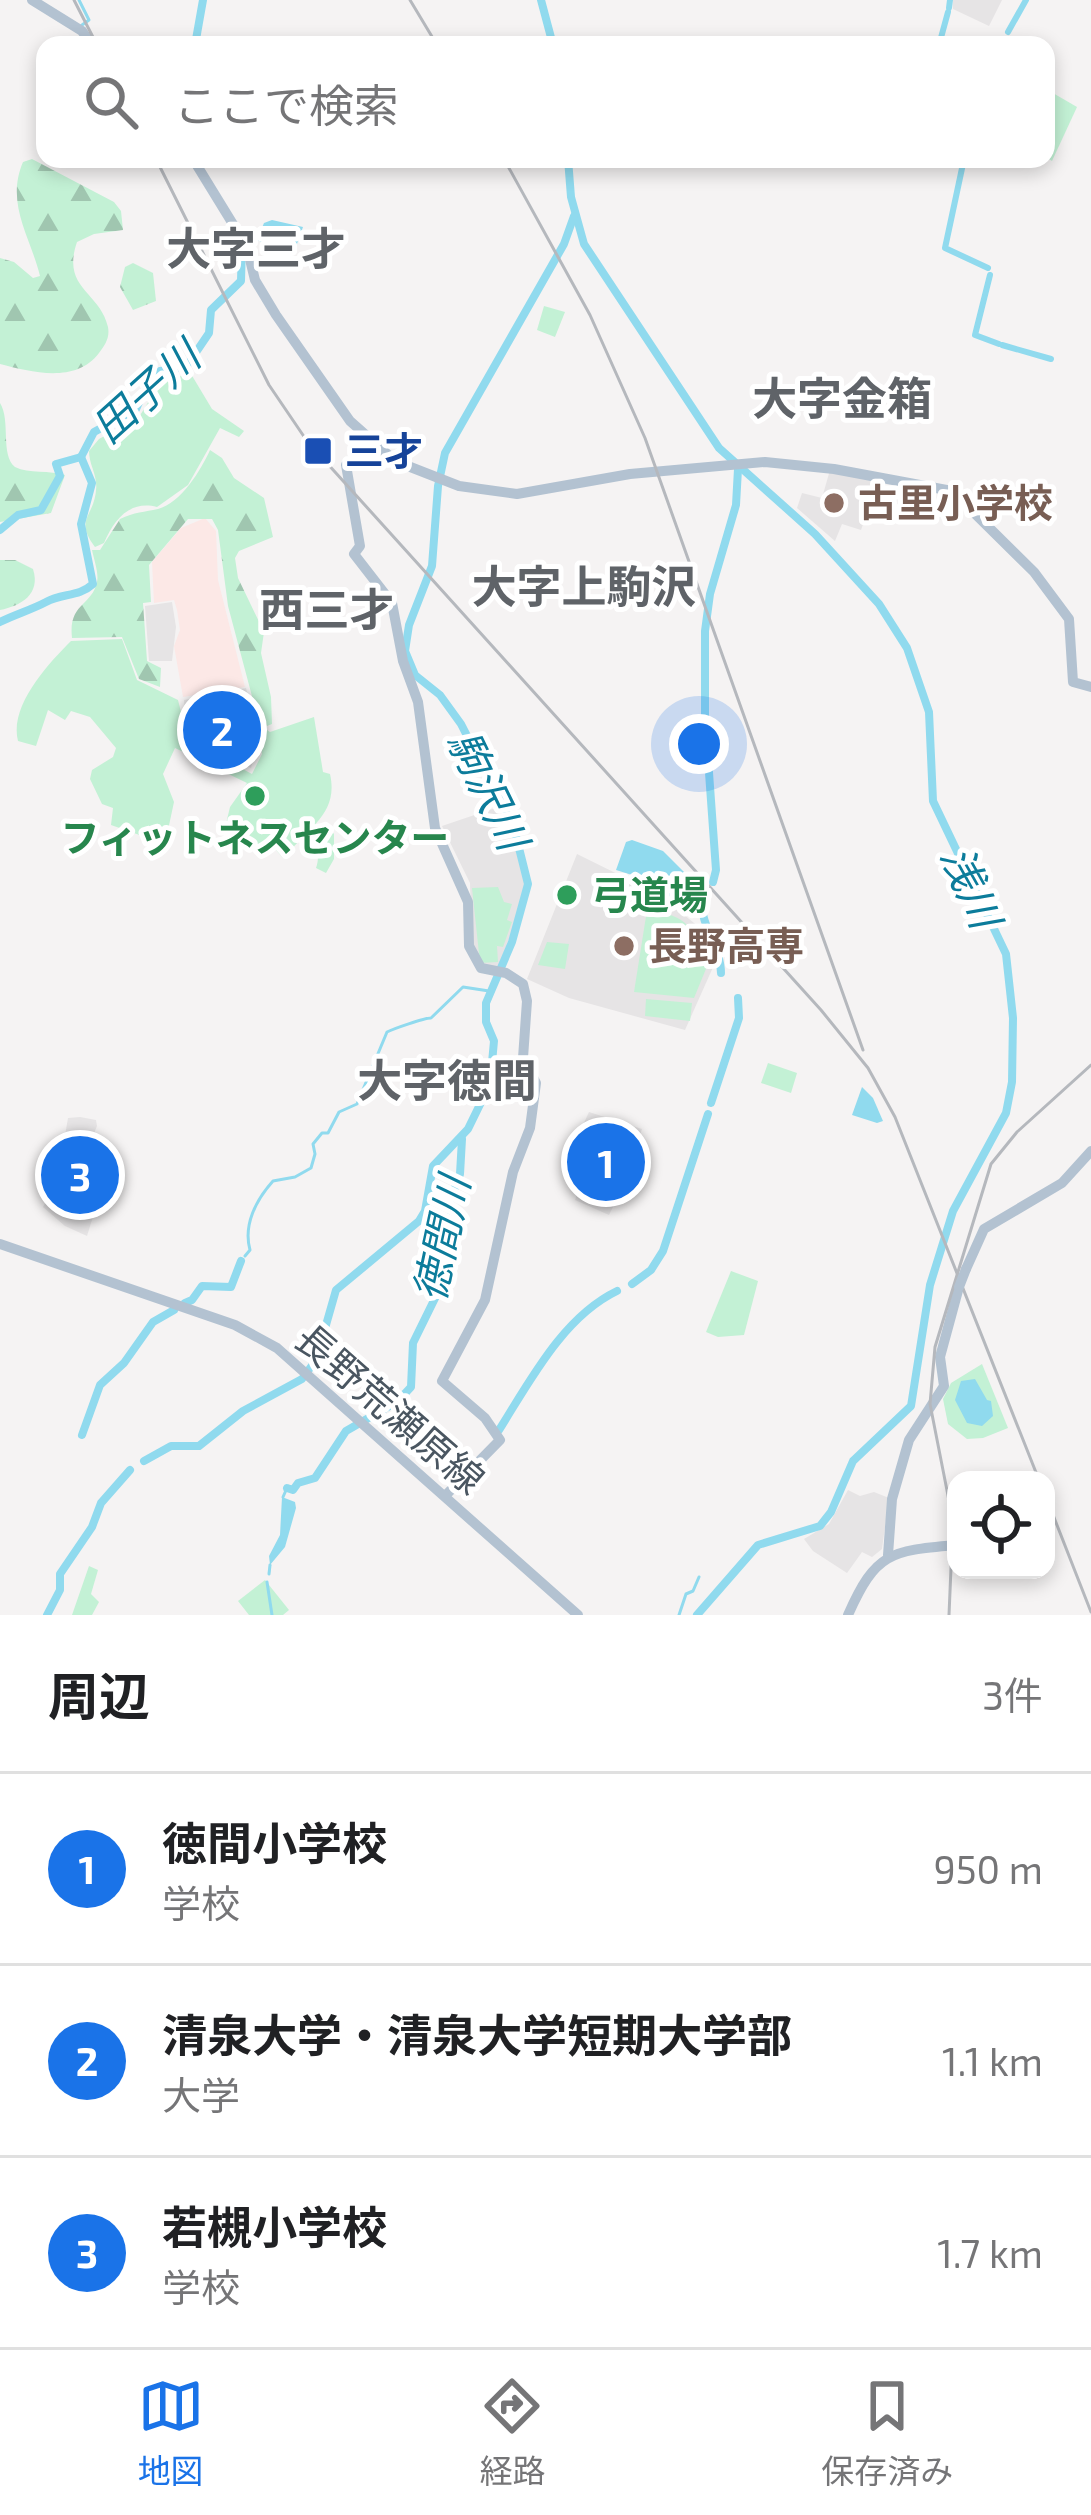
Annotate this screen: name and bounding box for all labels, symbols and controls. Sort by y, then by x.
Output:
search box [36,36,1055,168]
icon: search [78,69,144,135]
text: ここで検索 [174,77,399,131]
district label: 大字三才 [166,220,346,274]
water label: 田子川 [81,327,211,451]
district label: 大字金箱 [752,370,932,424]
place label: 三才 [345,426,423,473]
marker: 三才 [302,435,334,467]
place label: 古里小学校 [858,478,1053,525]
marker: 古里小学校 [821,490,847,516]
district label: 大字上駒沢 [471,558,697,612]
district label: 西三才 [259,581,395,635]
pin: 2 [183,685,261,775]
your location [669,714,729,774]
water label: 駒沢川 [440,722,542,860]
marker: フィットネスセンター [242,783,268,809]
place label: フィットネスセンター [60,813,450,860]
water label: 浅川 [933,838,1014,938]
place label: 弓道場 [591,870,708,917]
marker: 弓道場 [554,882,580,908]
place label: 長野高専 [648,921,804,968]
marker: 長野高専 [611,933,637,959]
district label: 大字徳間 [357,1052,537,1106]
pin: 1 [567,1117,645,1207]
pin: 3 [41,1130,119,1220]
water label: 徳間川 [402,1168,478,1305]
street label: 長野荒瀬原線 [287,1313,495,1502]
map controls [947,1471,1055,1579]
button: locate [947,1471,1055,1579]
text: 周辺 [48,1664,150,1725]
text: 3件 [982,1671,1043,1718]
text: 徳間小学校 [162,1815,387,1869]
text: 1 [79,1845,95,1892]
text: 950 m [933,1845,1043,1892]
text: 学校 [162,1879,240,1926]
text: 清泉大学・清泉大学短期大学部 [162,2007,792,2061]
text: 2 [76,2037,98,2084]
text: 1.1 km [942,2037,1043,2084]
text: 大学 [162,2071,240,2118]
text: 若槻小学校 [162,2199,387,2253]
text: 3 [76,2229,98,2276]
text: 1.7 km [937,2229,1043,2276]
text: 学校 [162,2263,240,2310]
tab: 地図 [138,2373,204,2493]
tab: 経路 [479,2373,545,2493]
tab: 保存済み [821,2373,953,2493]

